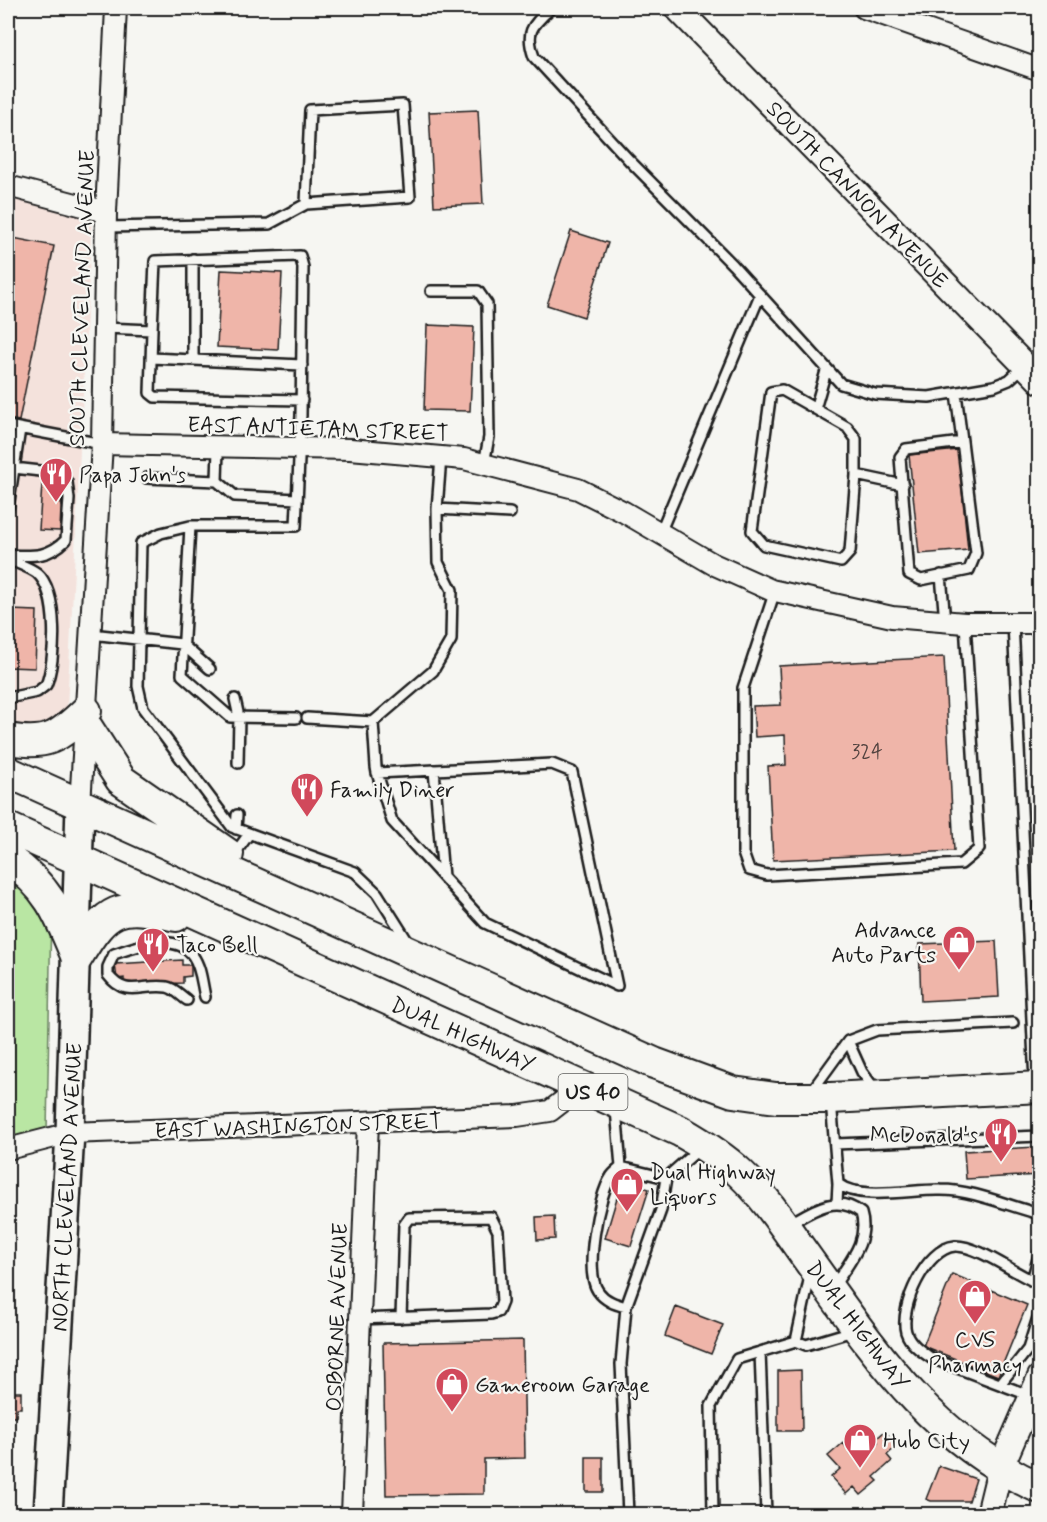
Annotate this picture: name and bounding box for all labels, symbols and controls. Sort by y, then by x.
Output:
street label: SOUTH CANNON AVENUE [760,96,954,295]
street label: SOUTH CLEVELAND AVENUE [64,149,102,447]
street label: EAST ANTIETAM STREET [187,411,449,449]
restaurant icon: Papa John's [38,456,74,503]
place label: Papa John's [79,462,186,490]
house number: 324 [851,739,883,766]
restaurant icon: Family Diner [289,771,325,818]
place label: Family Diner [330,777,455,805]
place label: Advance Auto Parts [831,917,936,970]
shop icon: Advance Auto Parts [941,924,977,971]
restaurant icon: Taco Bell [135,926,171,973]
place label: Taco Bell [176,932,258,960]
street label: DUAL HIGHWAY [386,992,539,1080]
street label: NORTH CLEVELAND AVENUE [46,1042,90,1332]
road number: US 40 [558,1074,628,1110]
street label: EAST WASHINGTON STREET [154,1108,442,1146]
restaurant icon: McDonald's [983,1116,1019,1163]
place label: McDonald's [870,1122,978,1150]
place label: Dual Highway Liquors [650,1159,776,1212]
shop icon: Dual Highway Liquors [609,1166,645,1213]
street label: OSBORNE AVENUE [321,1222,355,1412]
street label: DUAL HIGHWAY [799,1256,914,1396]
shop icon: CVS Pharmacy [957,1278,993,1325]
place label: CVS Pharmacy [928,1327,1022,1380]
shop icon: Gameroom Garage [434,1366,470,1413]
place label: Gameroom Garage [475,1372,650,1401]
shop icon: Hub City [842,1422,878,1469]
place label: Hub City [883,1428,970,1456]

